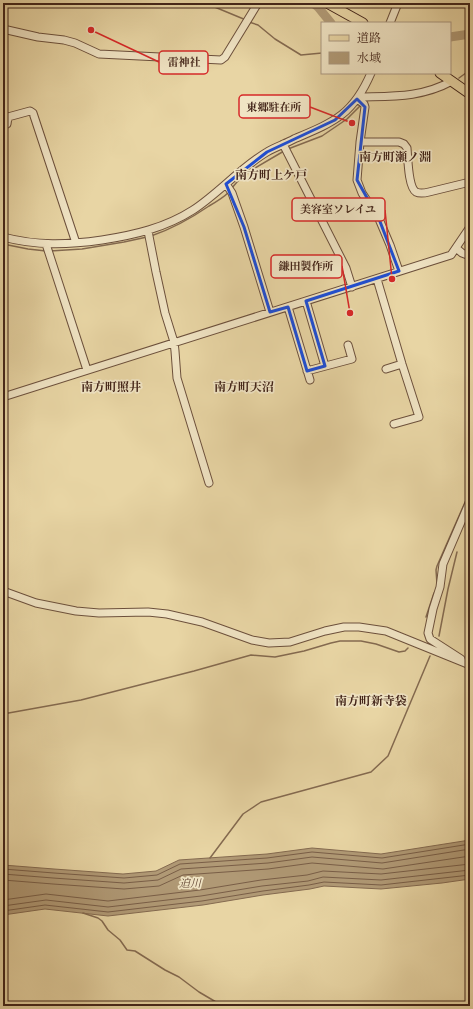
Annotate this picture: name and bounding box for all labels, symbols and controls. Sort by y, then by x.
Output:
legend [321,22,451,74]
text: 道路 [357,30,381,45]
text: 水域 [357,50,381,65]
callout: 雷神社 [159,51,208,74]
text: 雷神社 [168,55,201,69]
callout: 東郷駐在所 [239,95,310,118]
text: 東郷駐在所 [247,100,302,114]
district label: 南方町瀬ノ淵 [359,149,431,164]
district label: 南方町上ケ戸 [235,167,307,182]
callout: 美容室ソレイユ [292,198,385,221]
text: 美容室ソレイユ [300,202,376,216]
callout: 鎌田製作所 [271,255,342,278]
text: 鎌田製作所 [279,259,334,273]
district label: 南方町照井 [81,379,141,394]
district label: 南方町天沼 [214,379,274,394]
district label: 南方町新寺袋 [335,693,407,708]
water label: 迫川 [179,876,202,890]

